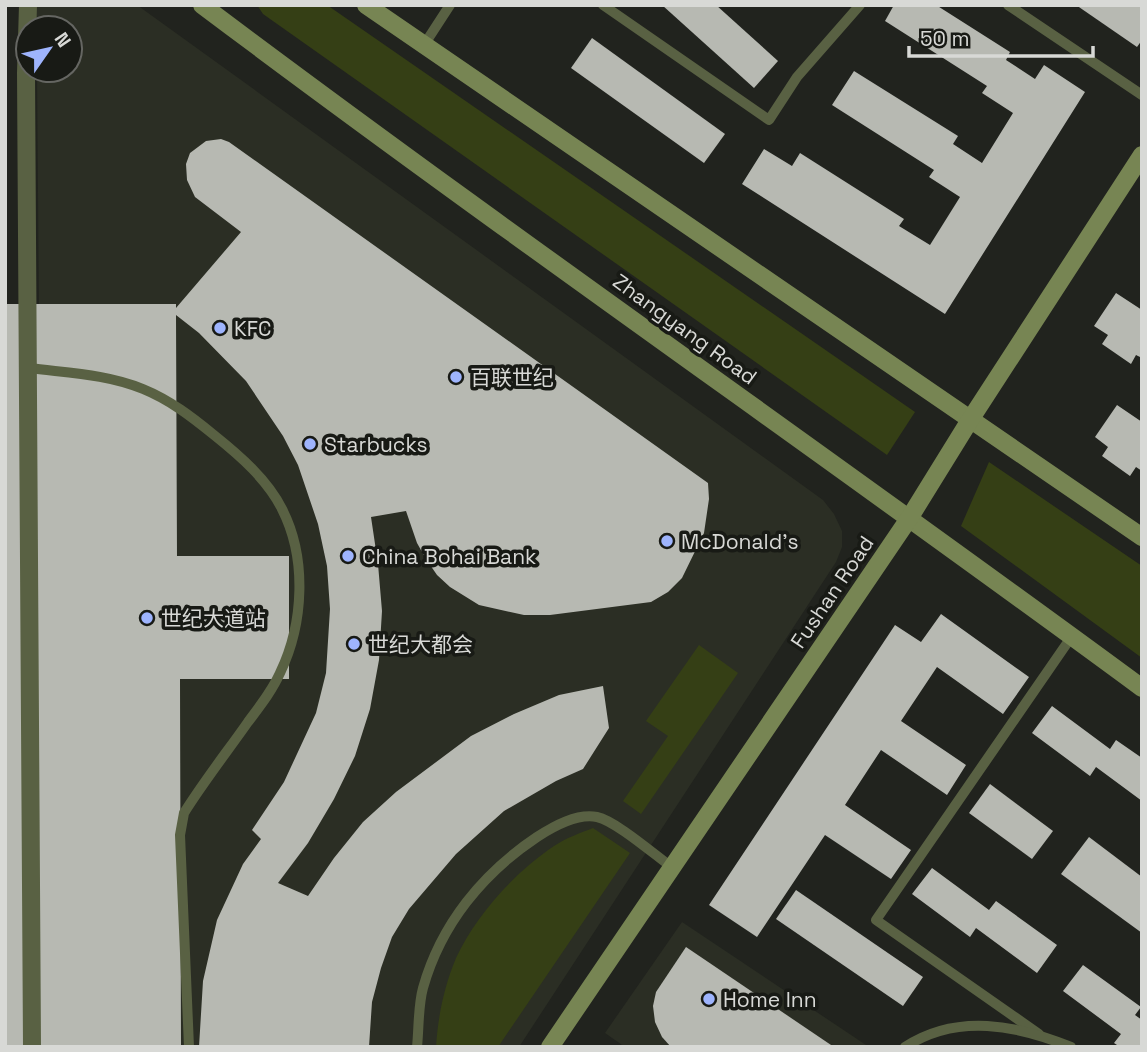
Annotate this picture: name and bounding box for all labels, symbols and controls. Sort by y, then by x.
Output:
north arrow [14,14,84,84]
scale bar [909,14,1093,58]
text: 50 m [920,25,970,52]
text: N [49,28,77,52]
street label: Zhangyang Road [608,268,762,390]
place label: KFC [234,315,271,342]
marker: KFC [212,320,228,336]
place label: 百联世纪 [470,364,554,391]
marker: 百联世纪 [448,369,464,385]
place label: Starbucks [324,431,428,458]
marker: Starbucks [302,436,318,452]
place label: McDonald's [681,528,799,555]
street label: Fushan Road [784,531,880,653]
marker: McDonald's [659,533,675,549]
place label: China Bohai Bank [362,543,536,570]
marker: China Bohai Bank [340,548,356,564]
place label: 世纪大道站 [161,605,266,632]
marker: 世纪大道站 [139,610,155,626]
place label: 世纪大都会 [368,631,473,658]
marker: 世纪大都会 [346,636,362,652]
place label: Home Inn [723,986,817,1013]
marker: Home Inn [701,991,717,1007]

